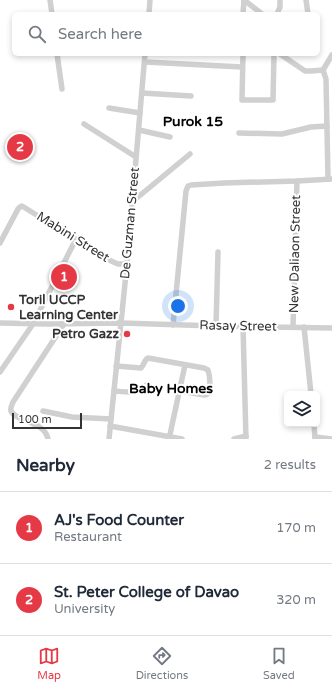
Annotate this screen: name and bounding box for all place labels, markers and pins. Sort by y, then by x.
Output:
pin: 2 [7,132,33,162]
pin: 1 [51,262,77,292]
place label: Toril UCCP Learning Center [18,292,119,323]
marker: Toril UCCP Learning Center [6,302,16,312]
place label: Petro Gazz [52,326,120,342]
marker: Petro Gazz [122,329,132,339]

